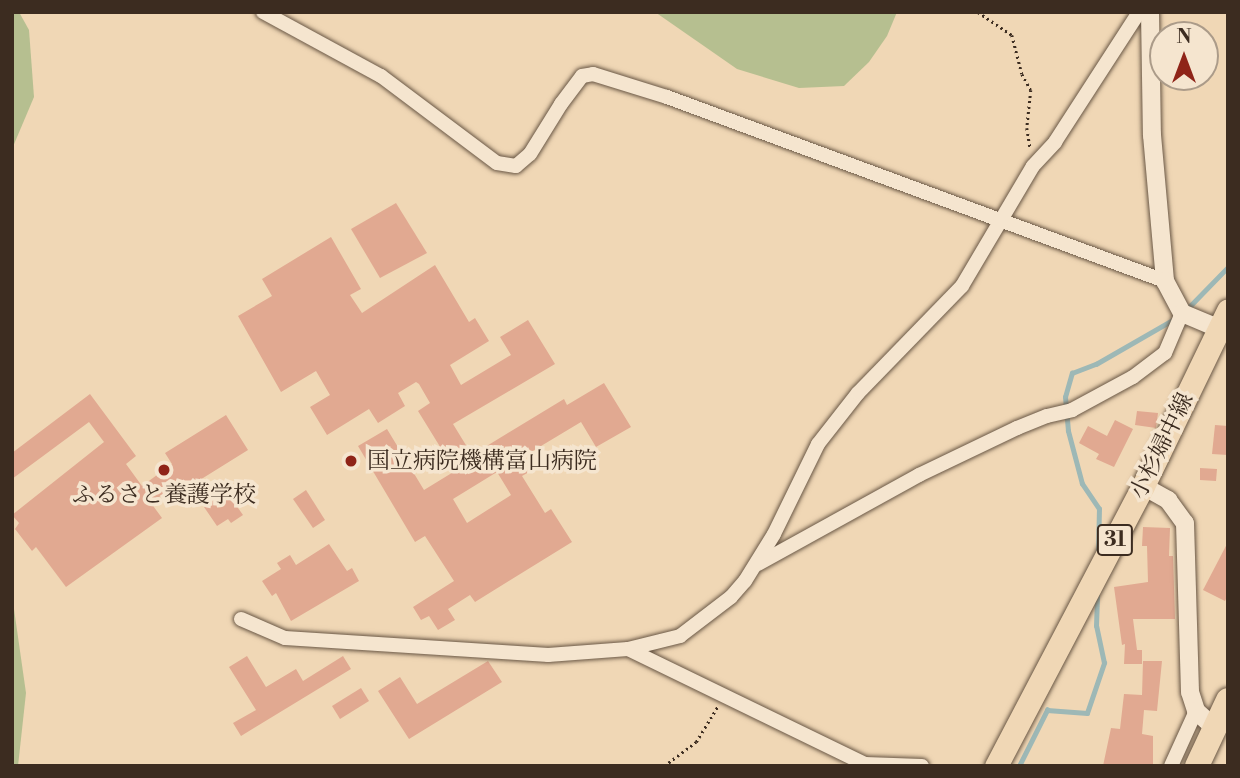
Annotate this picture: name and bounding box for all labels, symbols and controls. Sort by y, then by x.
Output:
north arrow [1149,21,1219,91]
text: N [1176,25,1192,49]
street label: 小杉婦中線 [1124,388,1200,504]
place label: 国立病院機構富山病院 [367,447,597,475]
marker: 国立病院機構富山病院 [341,451,361,471]
marker: ふるさと養護学校 [156,462,172,478]
place label: ふるさと養護学校 [72,481,256,509]
road number: 31 [1096,522,1134,558]

